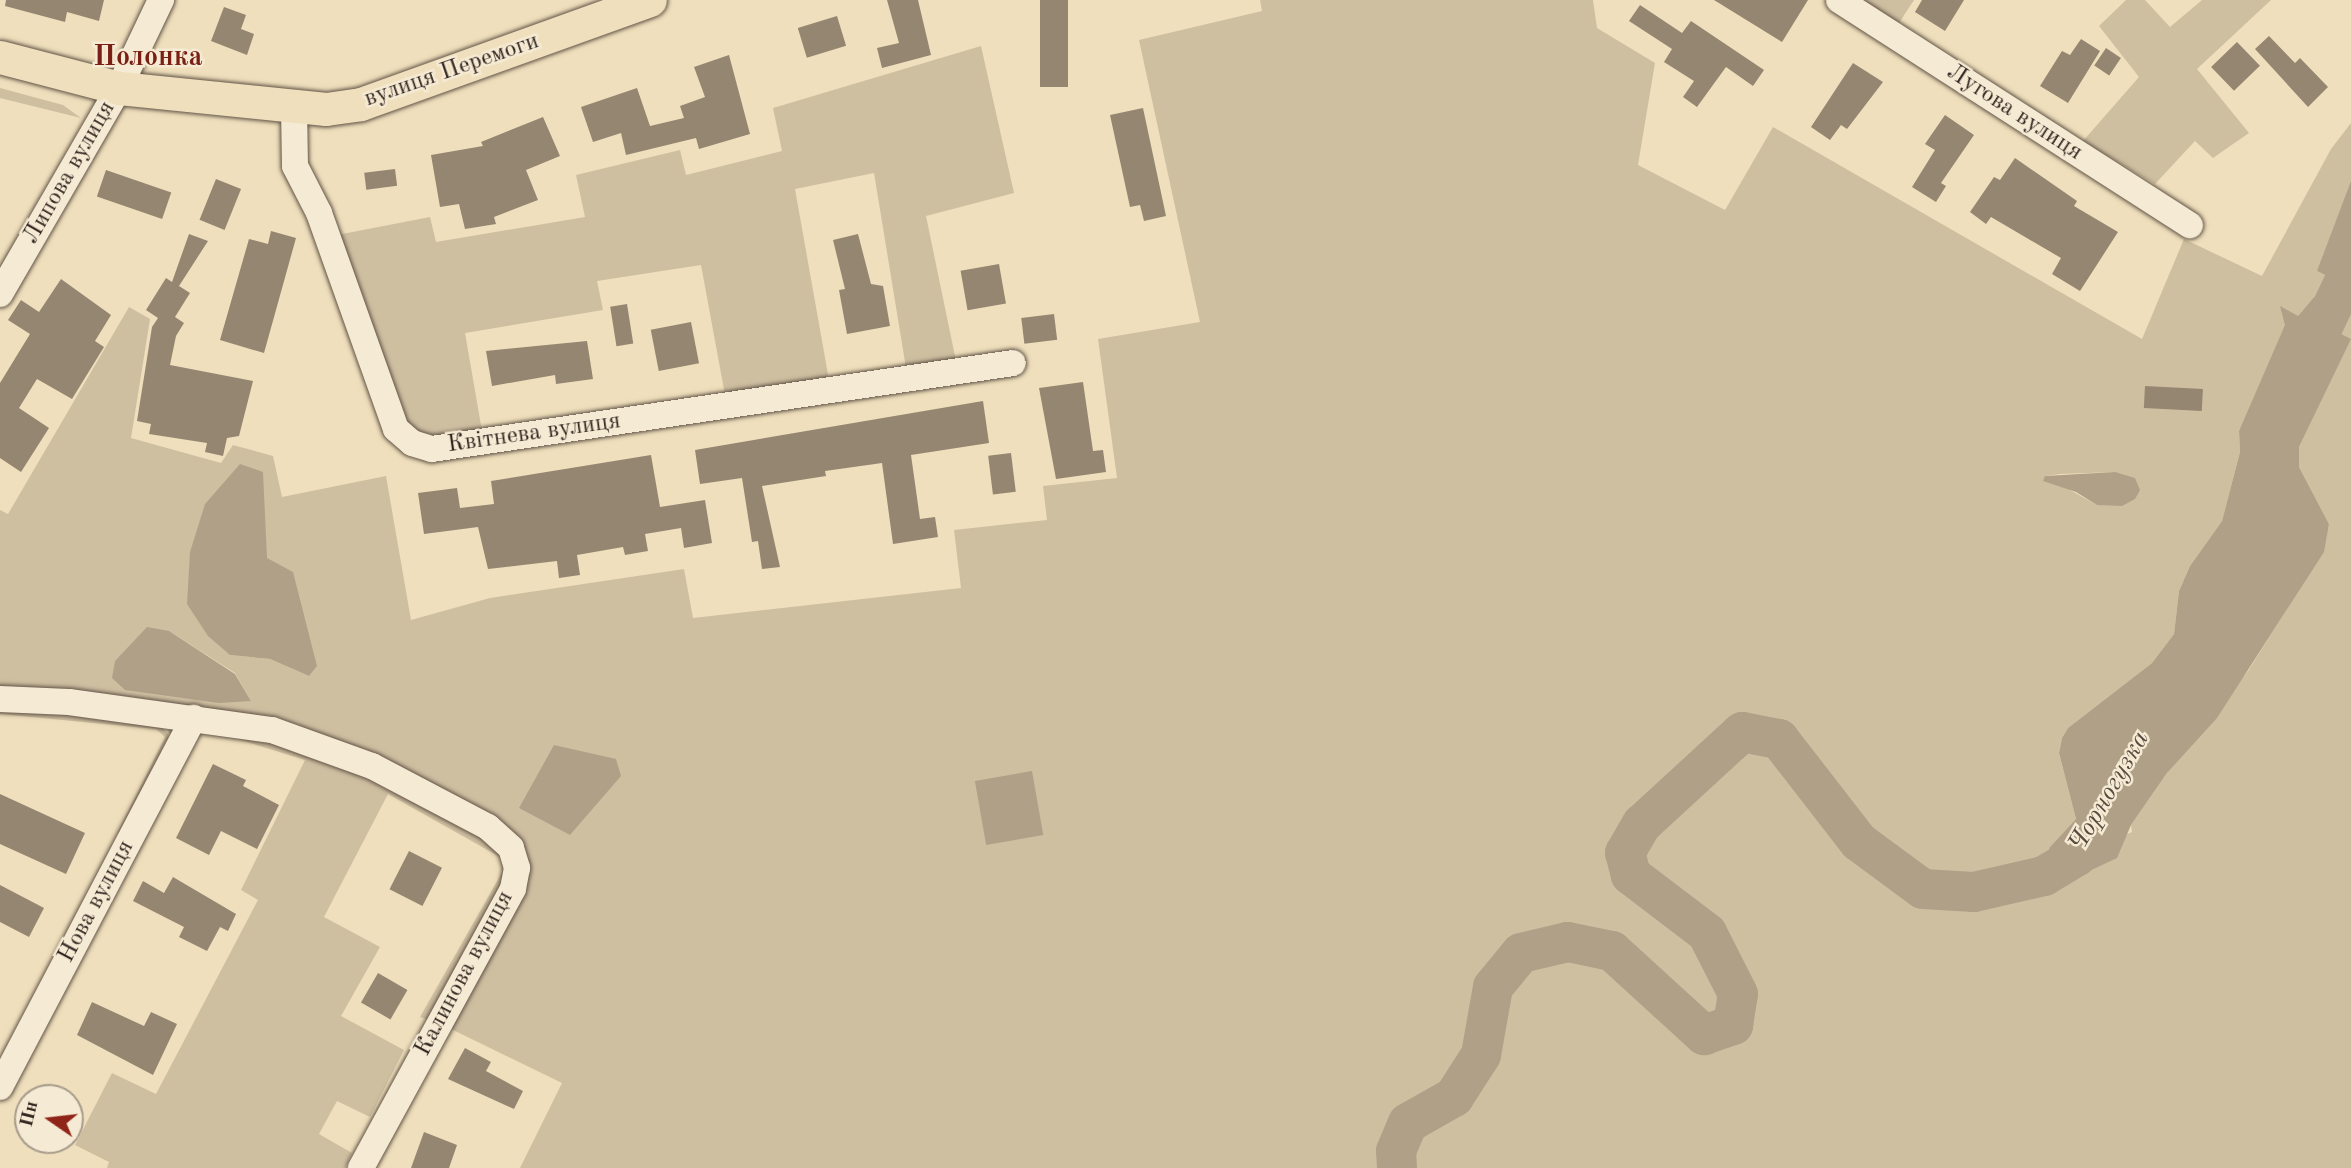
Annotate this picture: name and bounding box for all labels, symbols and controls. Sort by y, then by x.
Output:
street label: вулиця Перемоги [361,28,543,114]
district label: Полонка [93,41,203,75]
street label: Лугова вулиця [1941,58,2087,168]
street label: Липова вулиця [17,96,123,250]
street label: Квітнева вулиця [446,408,622,460]
water label: Чорногузка [2063,726,2157,858]
street label: Нова вулиця [53,836,141,968]
street label: Калинова вулиця [409,886,521,1062]
north arrow [14,1084,84,1154]
text: Пн [18,1099,42,1129]

